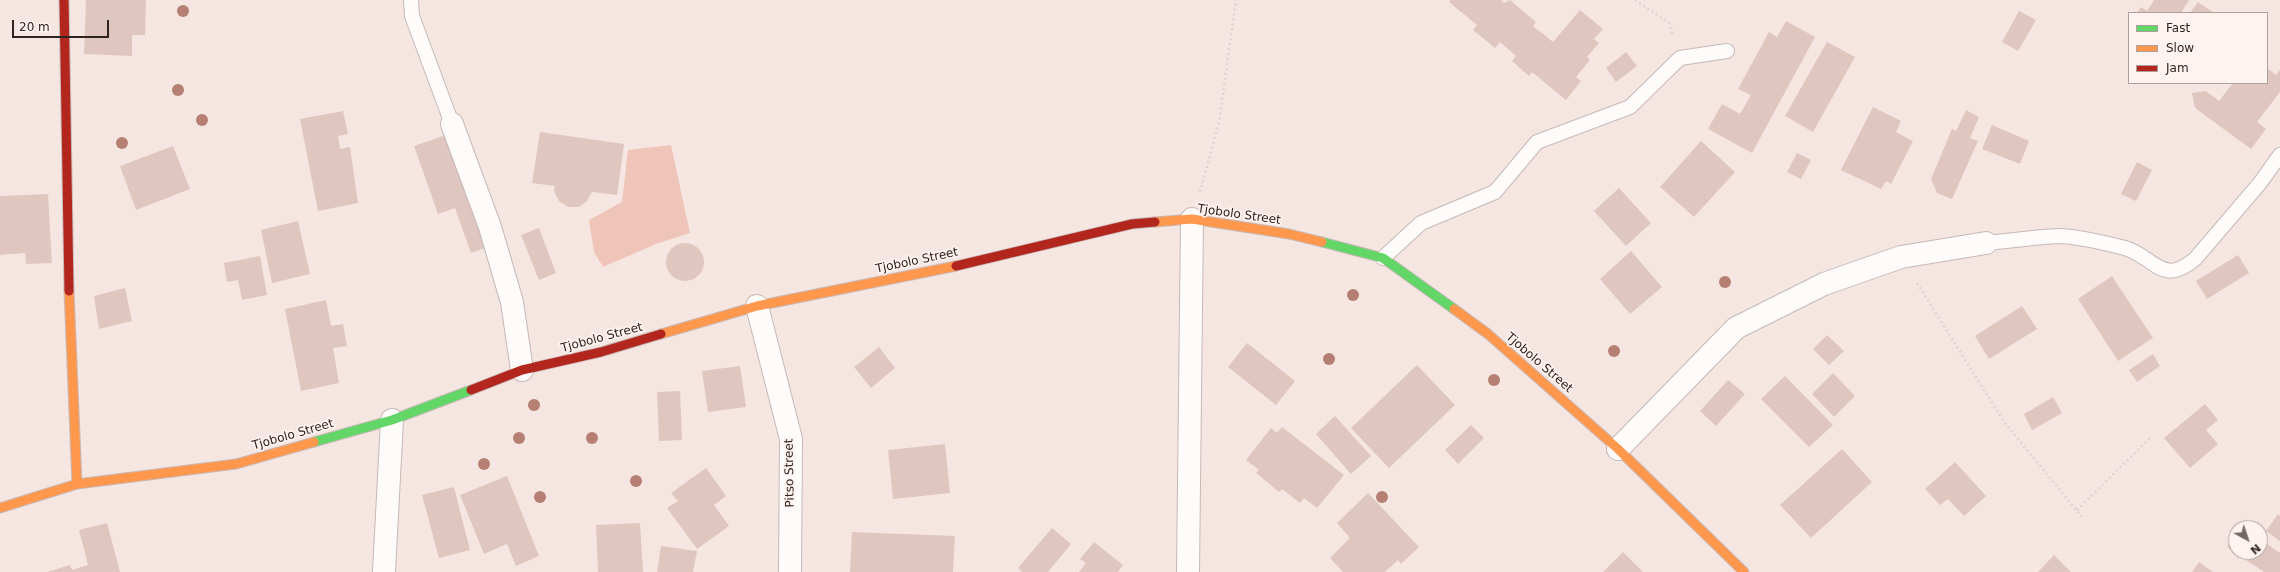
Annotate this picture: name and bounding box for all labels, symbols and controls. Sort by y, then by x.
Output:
scale bar [14,12,111,38]
legend [2128,12,2268,84]
text: 20 m [19,20,50,34]
text: Fast [2166,21,2190,35]
text: Slow [2166,41,2194,55]
text: Jam [2166,61,2189,75]
street label: Tjobolo Street [1196,202,1282,228]
street label: Tjobolo Street [874,245,960,277]
street label: Tjobolo Street [560,320,644,356]
street label: Tjobolo Street [1503,330,1575,396]
street label: Tjobolo Street [251,417,335,453]
street label: Pitso Street [782,438,798,508]
north arrow [2228,520,2268,560]
text: N [2248,541,2263,557]

